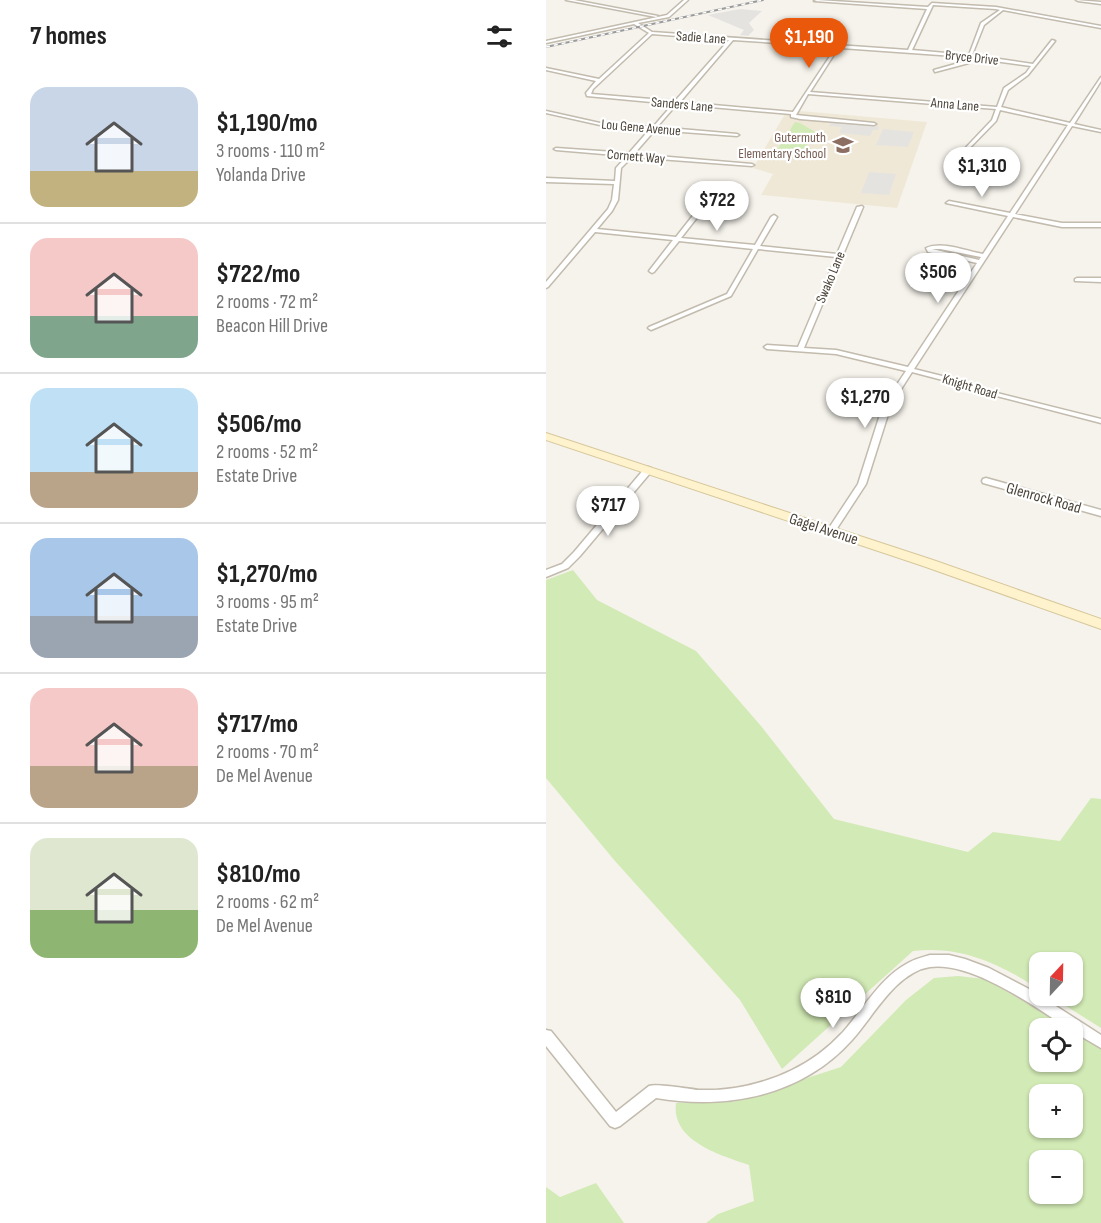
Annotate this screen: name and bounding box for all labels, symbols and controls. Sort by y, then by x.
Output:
pin: $1,190 [760,18,858,69]
icon: filters [483,20,516,53]
text: 7 homes [30,21,107,52]
text: $1,190 [784,25,834,49]
street label: Sadie Lane [675,27,726,48]
street label: Bryce Drive [944,46,999,69]
street label: Sanders Lane [650,93,714,116]
street label: Anna Lane [929,94,980,115]
text: $1,190/mo [216,108,318,139]
icon: home [78,111,150,183]
street label: Lou Gene Avenue [601,116,681,139]
place label: Gutermuth Elementary School [738,129,826,162]
school or university icon: Gutermuth Elementary School [831,133,855,157]
text: 3 rooms · 110 m² [216,139,325,163]
street label: Cornett Way [606,145,666,168]
pin: $1,310 [933,147,1031,198]
text: $1,310 [957,154,1007,178]
text: Yolanda Drive [216,163,306,187]
pin: $722 [681,181,753,232]
text: $722 [699,188,735,212]
street label: Swako Lane [812,249,849,306]
pin: $506 [902,253,974,304]
text: $722/mo [216,259,300,290]
text: $506 [919,260,957,284]
icon: home [78,262,150,334]
text: 2 rooms · 72 m² [216,290,318,314]
text: Beacon Hill Drive [216,314,328,338]
street label: Knight Road [940,370,999,403]
pin: $1,270 [816,378,914,429]
text: $1,270 [840,385,890,409]
text: $506/mo [216,409,302,440]
icon: home [78,412,150,484]
text: 2 rooms · 52 m² [216,440,318,464]
text: Estate Drive [216,464,297,488]
street label: Glenrock Road [1004,479,1083,518]
pin: $717 [572,486,644,537]
text: $717 [590,493,626,517]
street label: Gagel Avenue [787,509,860,550]
text: $1,270/mo [216,559,318,590]
icon: home [78,562,150,634]
text: 3 rooms · 95 m² [216,590,319,614]
text: Estate Drive [216,614,297,638]
text: $717/mo [216,709,298,740]
icon: home [78,712,150,784]
text: 2 rooms · 70 m² [216,740,319,764]
text: De Mel Avenue [216,764,313,788]
text: $810/mo [216,859,301,890]
icon: home [78,862,150,934]
text: 2 rooms · 62 m² [216,890,319,914]
text: De Mel Avenue [216,914,313,938]
north arrow [1029,952,1083,1006]
map controls [1029,952,1083,1204]
pin: $810 [797,978,869,1029]
text: $810 [814,985,852,1009]
button: locate [1029,1018,1083,1072]
button: + [1029,1084,1083,1138]
button: − [1029,1150,1083,1204]

